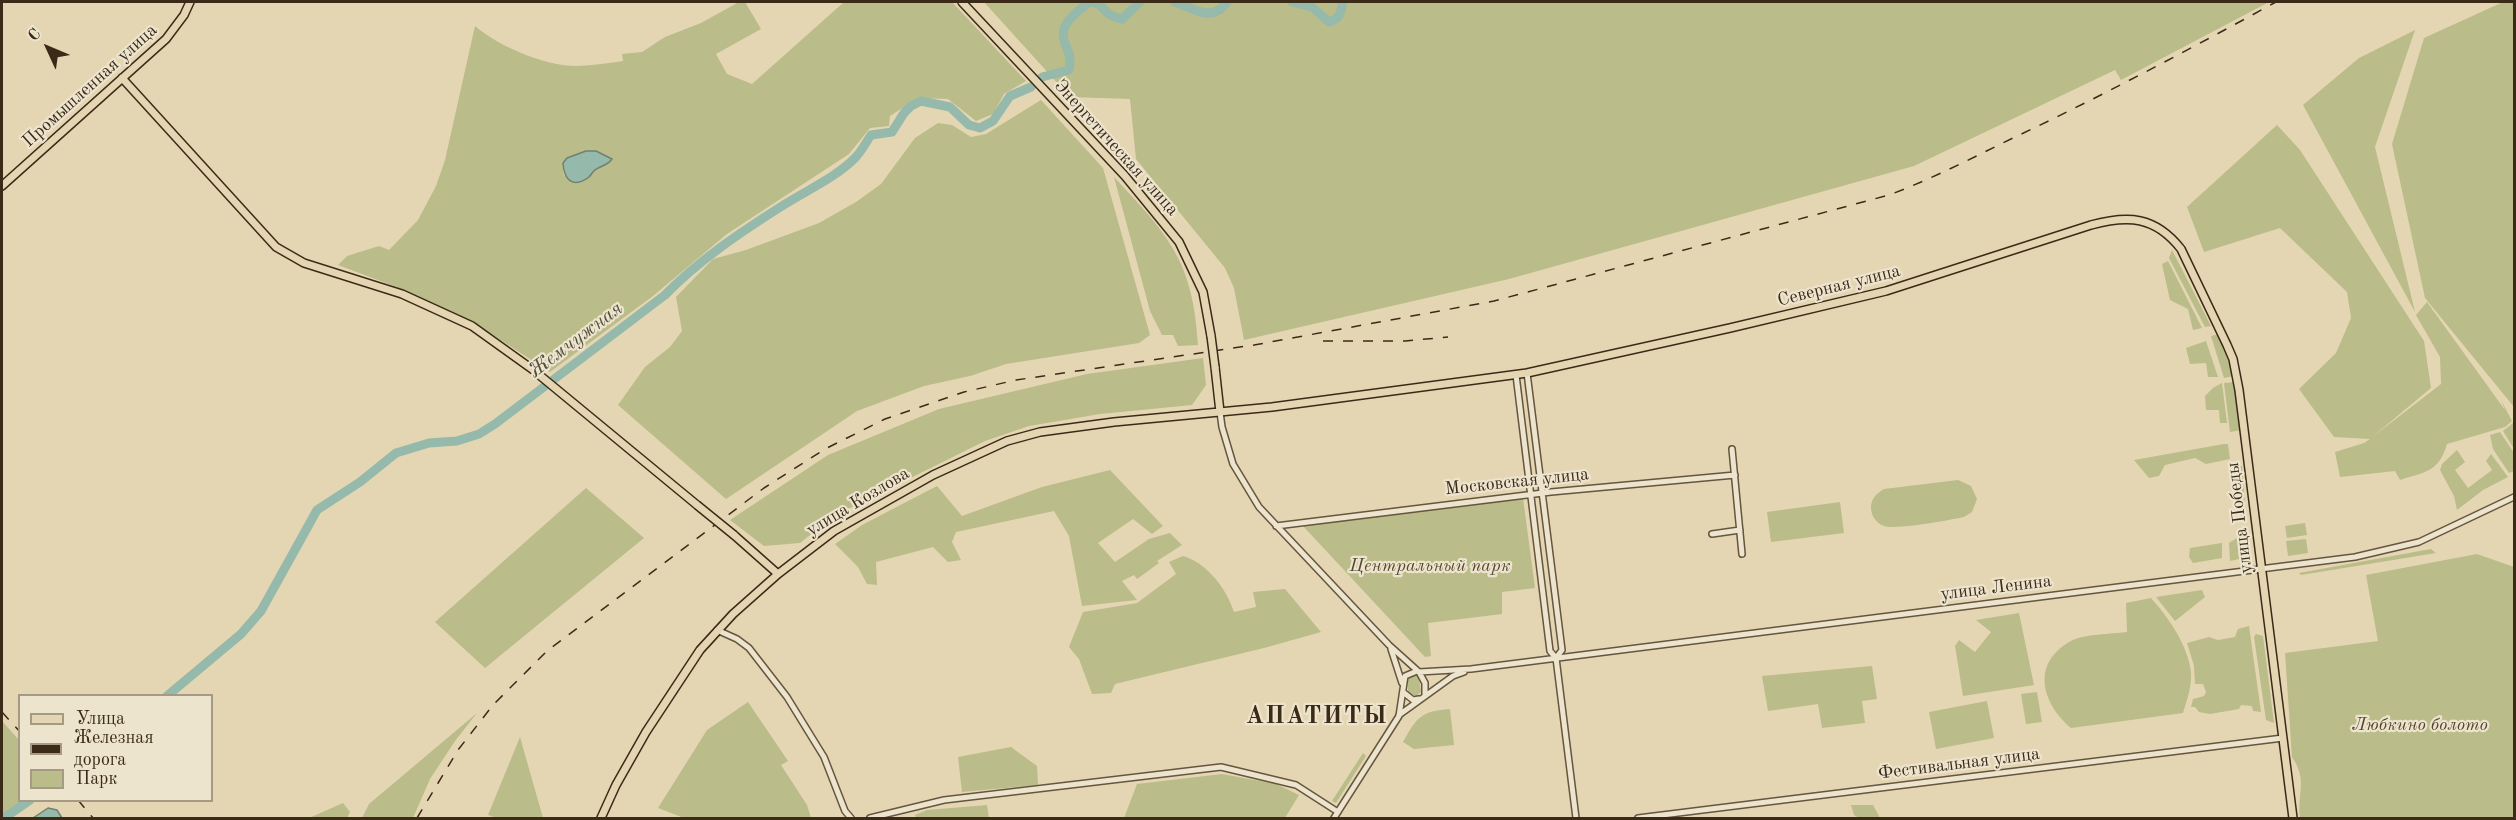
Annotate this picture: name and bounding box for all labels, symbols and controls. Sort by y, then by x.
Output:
north arrow [18,18,78,78]
street label: Промышленная улица [18,20,162,152]
text: С [26,26,44,45]
street label: Энергетическая улица [1049,75,1183,221]
street label: Северная улица [1775,260,1903,312]
water label: Жемчужная [524,297,628,383]
street label: улица Победы [2222,461,2258,575]
street label: улица Козлова [803,463,913,541]
street label: Московская улица [1444,464,1590,500]
park label: Центральный парк [1350,555,1510,577]
street label: улица Ленина [1939,570,2053,606]
legend [18,694,213,802]
district label: АПАТИТЫ [1246,703,1388,731]
text: Улица [76,710,125,728]
park label: Любкино болото [2352,714,2488,736]
text: Железная дорога [74,729,154,769]
street label: Фестивальная улица [1877,743,2041,785]
text: Парк [76,770,117,788]

